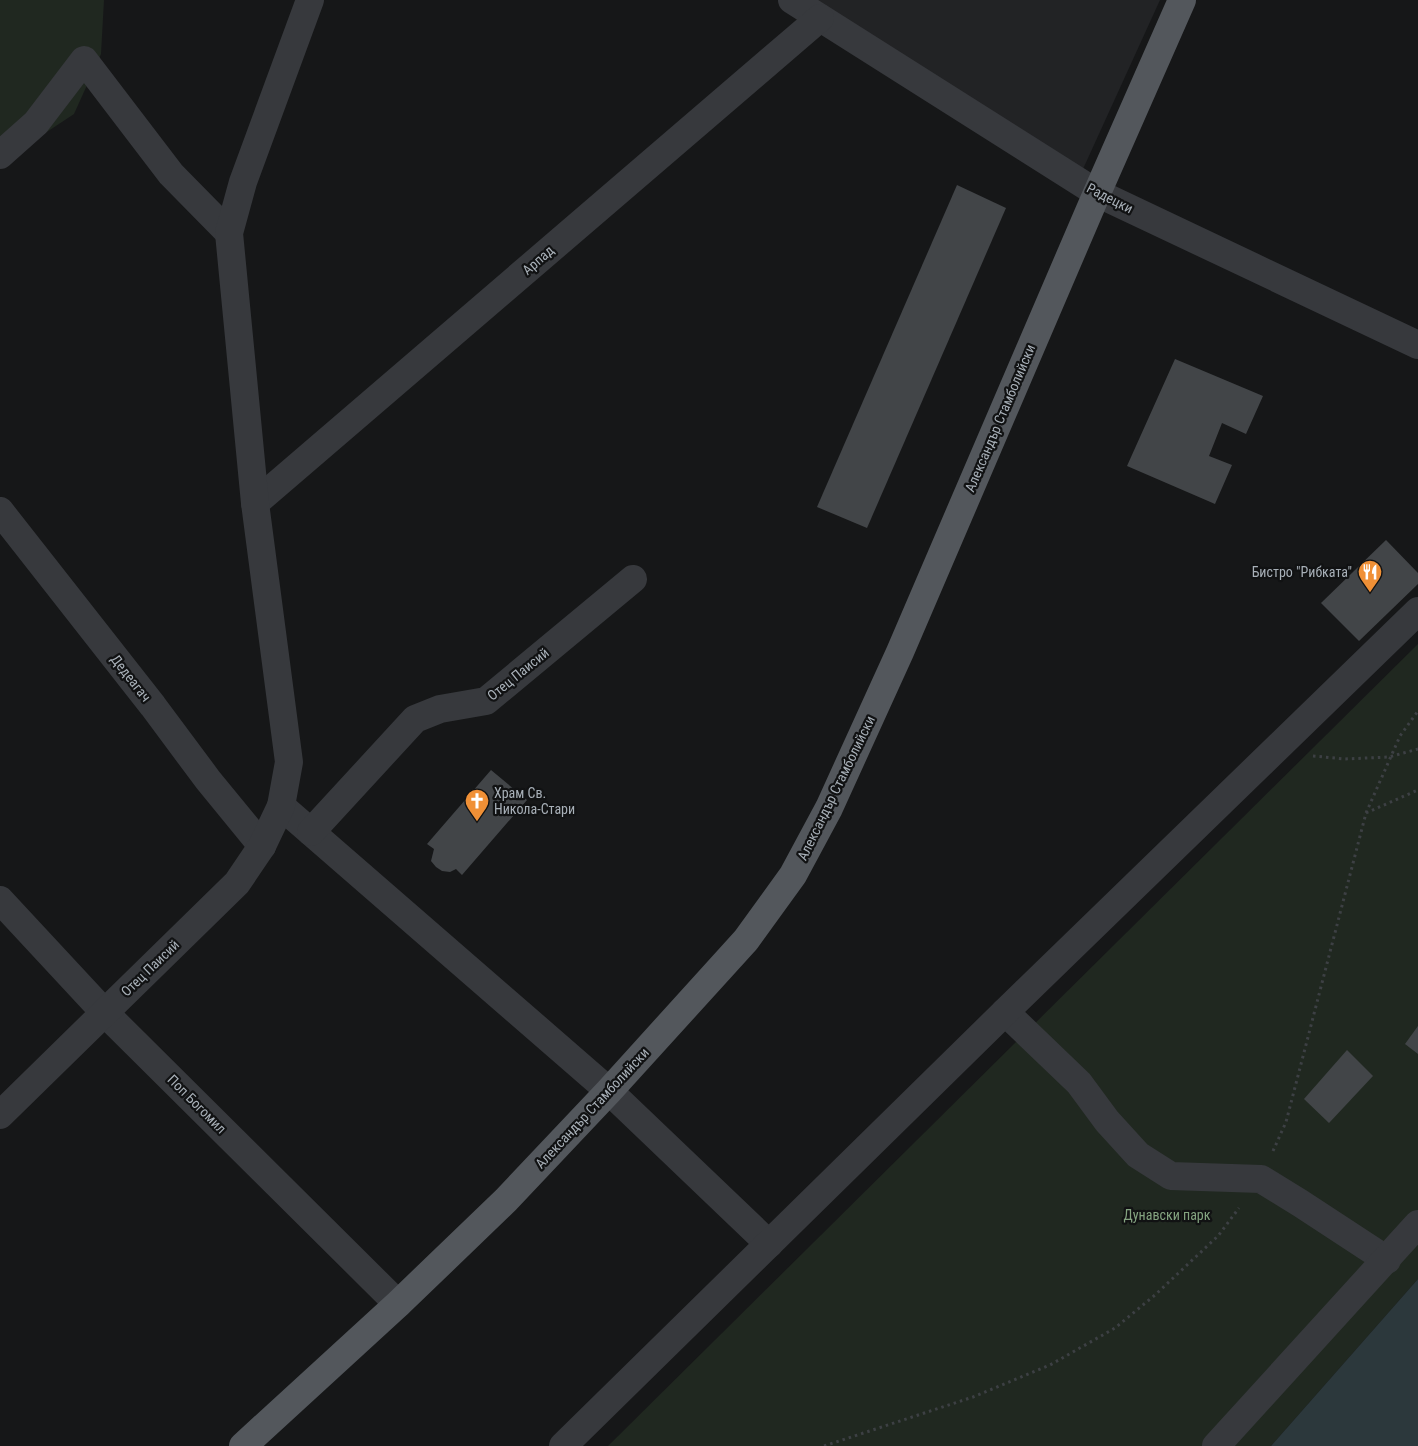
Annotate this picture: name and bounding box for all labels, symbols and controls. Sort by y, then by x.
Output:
street label: Радецки [1084,180,1136,216]
street label: Арпад [519,242,557,278]
street label: Александър Стамболийски [962,342,1038,494]
restaurant icon: Бистро "Рибката" [1357,559,1383,593]
place label: Бистро "Рибката" [1252,564,1352,580]
street label: Отец Паисий [484,644,552,704]
street label: Дедеагач [108,651,154,705]
street label: Александър Стамболийски [794,713,878,863]
place label: Храм Св. Никола-Стари [494,785,575,817]
church icon: Храм Св. Никола-Стари [464,788,490,822]
street label: Отец Паисий [118,936,182,1000]
street label: Александър Стамболийски [532,1044,652,1172]
street label: Поп Богомил [164,1071,230,1137]
park label: Дунавски парк [1124,1207,1211,1223]

